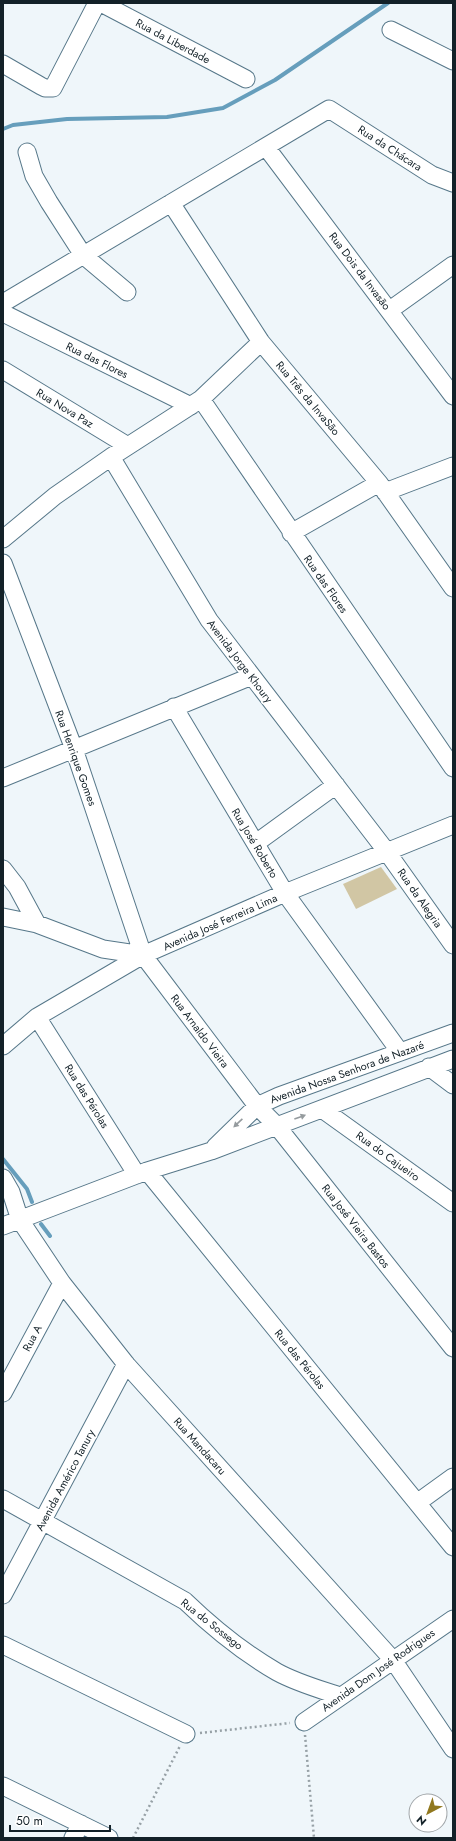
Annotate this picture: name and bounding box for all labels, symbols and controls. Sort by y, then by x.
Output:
street label: Rua da Liberdade [133,15,213,68]
street label: Rua da Chácara [355,121,425,175]
street label: Rua Dois da Invasão [325,229,395,313]
street label: Rua das Flores [63,338,131,382]
street label: Rua Três da InvaSão [272,357,344,439]
street label: Rua Nova Paz [33,385,97,431]
street label: Rua das Flores [300,552,352,617]
street label: Avenida Jorge Khoury [203,616,277,706]
street label: Rua Henrique Gomes [51,708,101,809]
street label: Rua José Roberto [228,805,282,881]
street label: Rua da Alegria [394,865,446,931]
street label: Avenida José Ferreira Lima [160,890,280,954]
street label: Rua Arnaldo Vieira [167,991,233,1071]
street label: Avenida Nossa Senhora de Nazaré [268,1037,427,1107]
street label: Rua das Pérolas [61,1061,113,1132]
one-way arrow [294,1114,306,1120]
one-way arrow [233,1119,243,1128]
street label: Rua do Cajueiro [353,1127,423,1185]
street label: Rua José Vieira Bastos [318,1181,394,1272]
street label: Rua A [18,1321,46,1354]
street label: Rua das Pérolas [271,1326,330,1393]
street label: Rua Mandacaru [170,1414,230,1478]
street label: Avenida Américo Tanury [31,1426,99,1534]
street label: Rua do Sossego [178,1595,246,1653]
street label: Avenida Dom José Rodrigues [318,1624,438,1715]
north arrow [408,1793,448,1833]
scale bar [10,1807,110,1833]
text: 50 m [16,1812,43,1830]
text: N [413,1812,430,1829]

